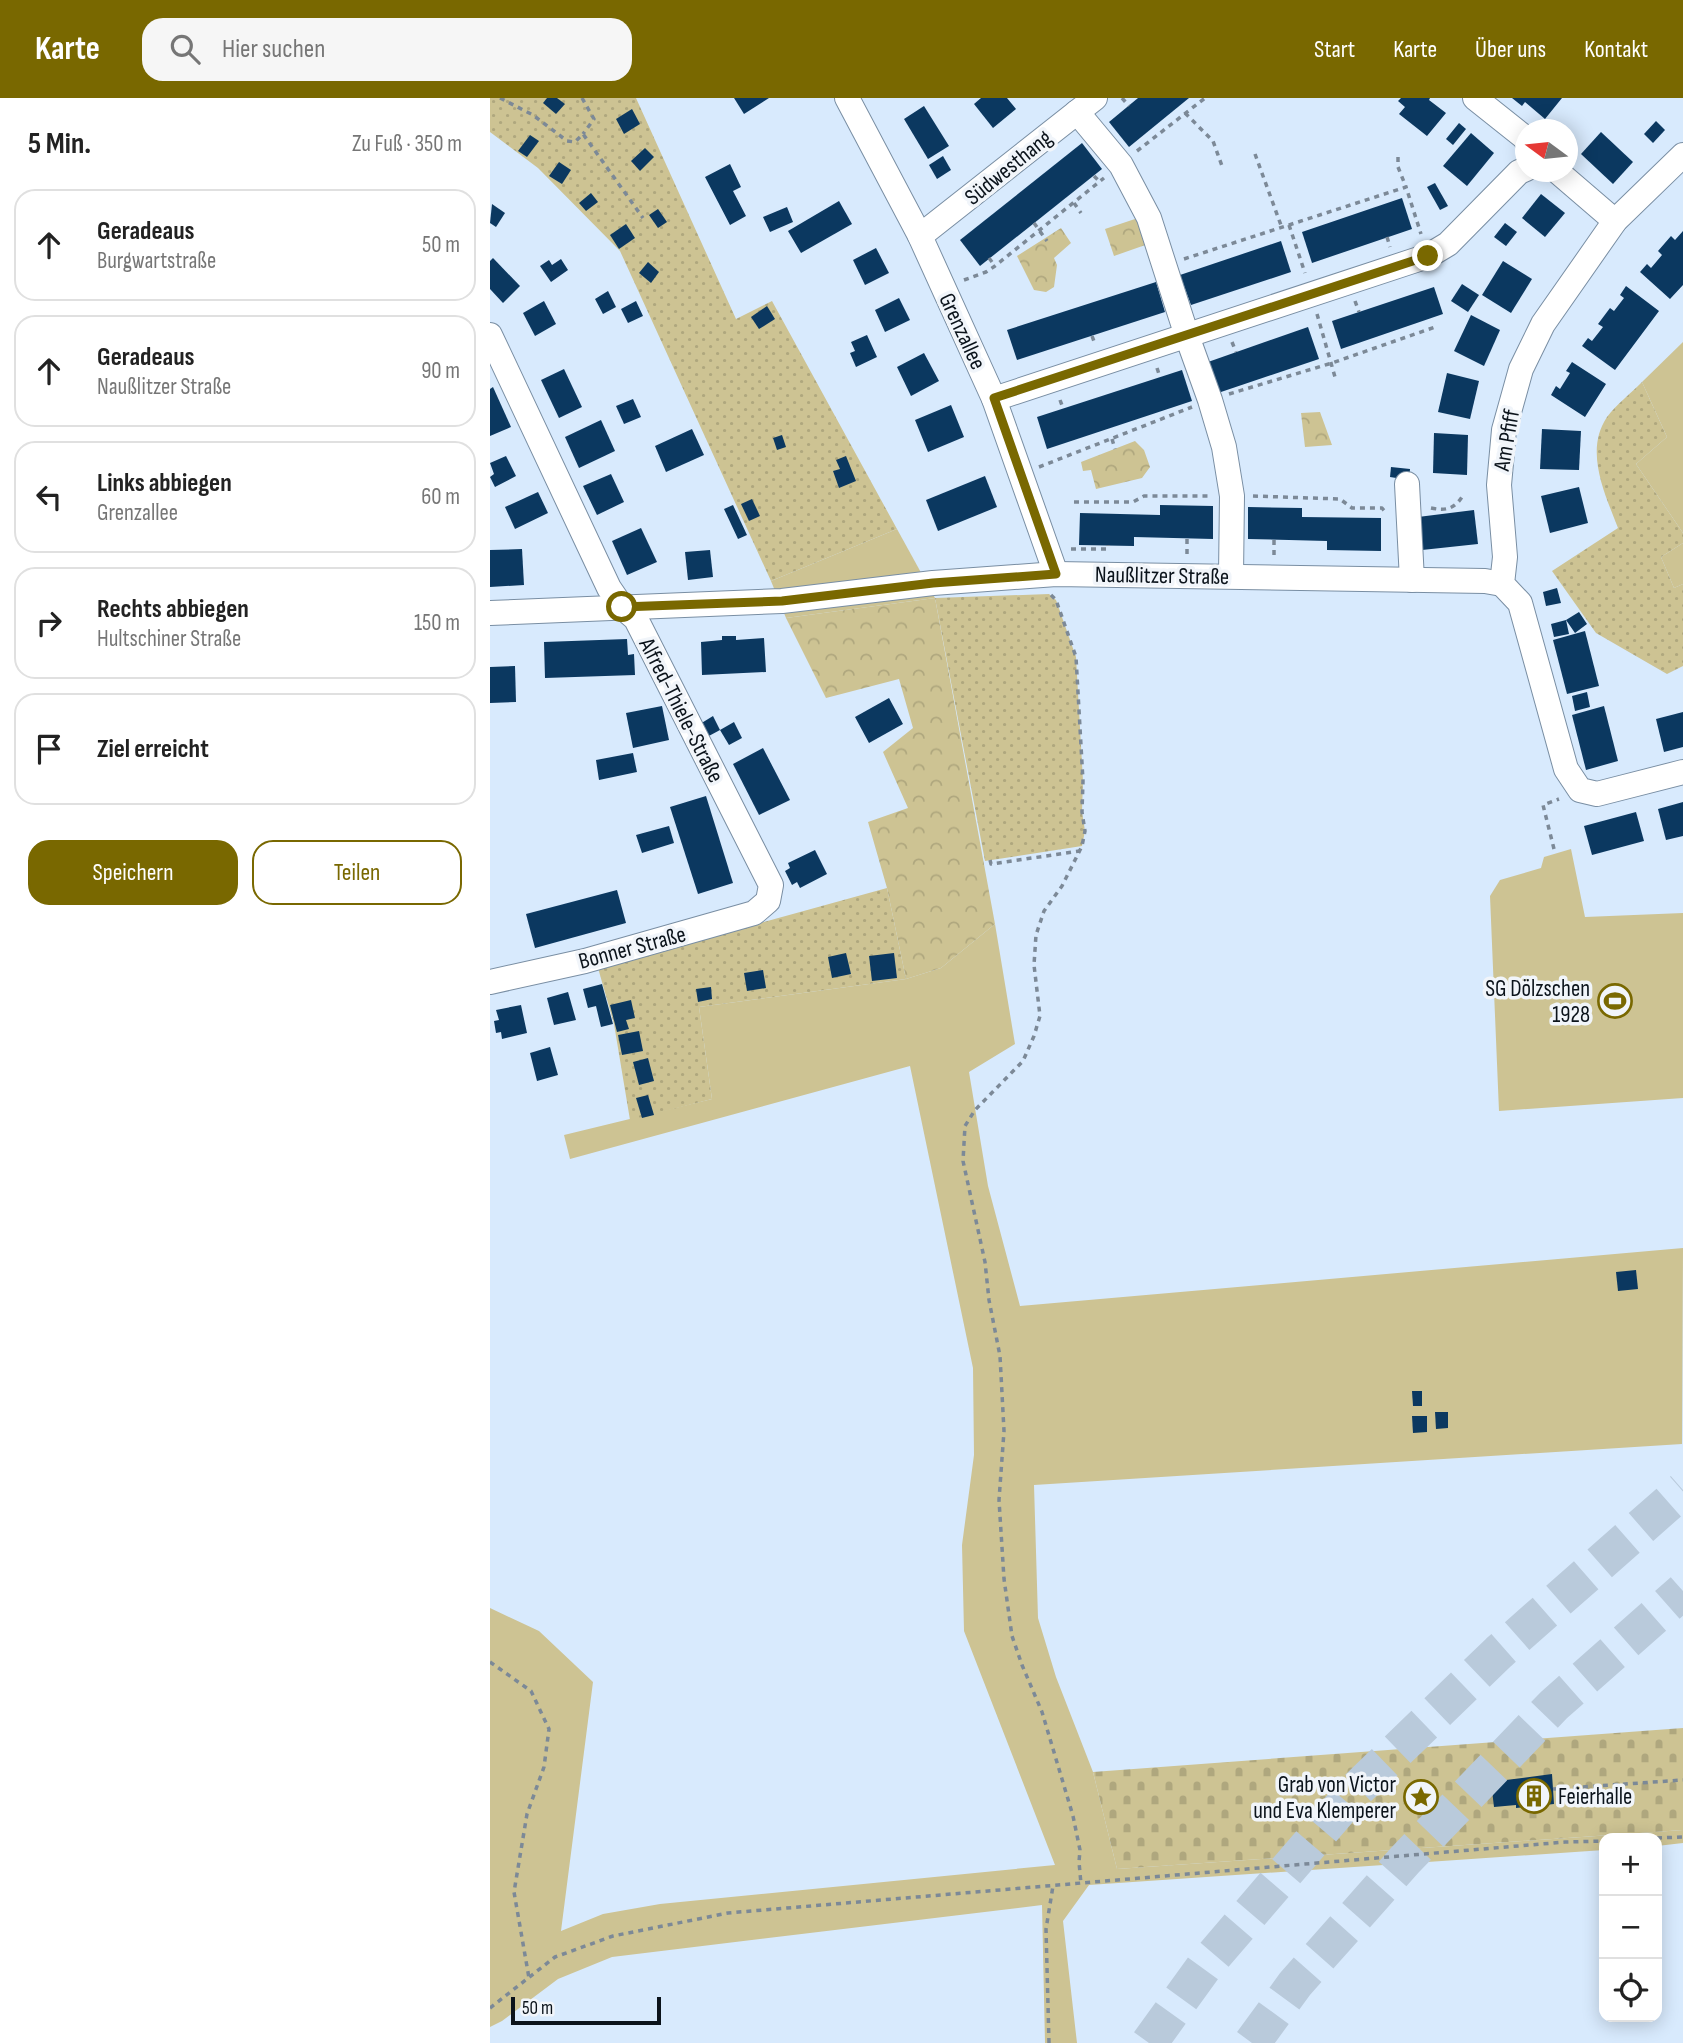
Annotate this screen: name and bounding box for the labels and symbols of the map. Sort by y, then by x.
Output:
north arrow [1515,119,1578,182]
street label: Südwesthang [959,124,1058,211]
route end [1412,240,1443,271]
street label: Grenzallee [932,289,992,374]
street label: Am Pfiff [1488,407,1526,474]
street label: Naußlitzer Straße [1095,561,1229,591]
route start [606,591,637,622]
street label: Alfred-Thiele-Straße [632,633,730,787]
street label: Bonner Straße [576,920,689,976]
place label: SG Dölzschen 1928 [1485,975,1590,1029]
sports icon: SG Dölzschen 1928 [1596,982,1634,1020]
place label: Grab von Victor und Eva Klemperer [1253,1771,1396,1825]
building icon: Feierhalle [1515,1777,1553,1815]
place icon: Grab von Victor und Eva Klemperer [1402,1778,1440,1816]
place label: Feierhalle [1558,1783,1632,1811]
scale bar [511,1994,662,2026]

